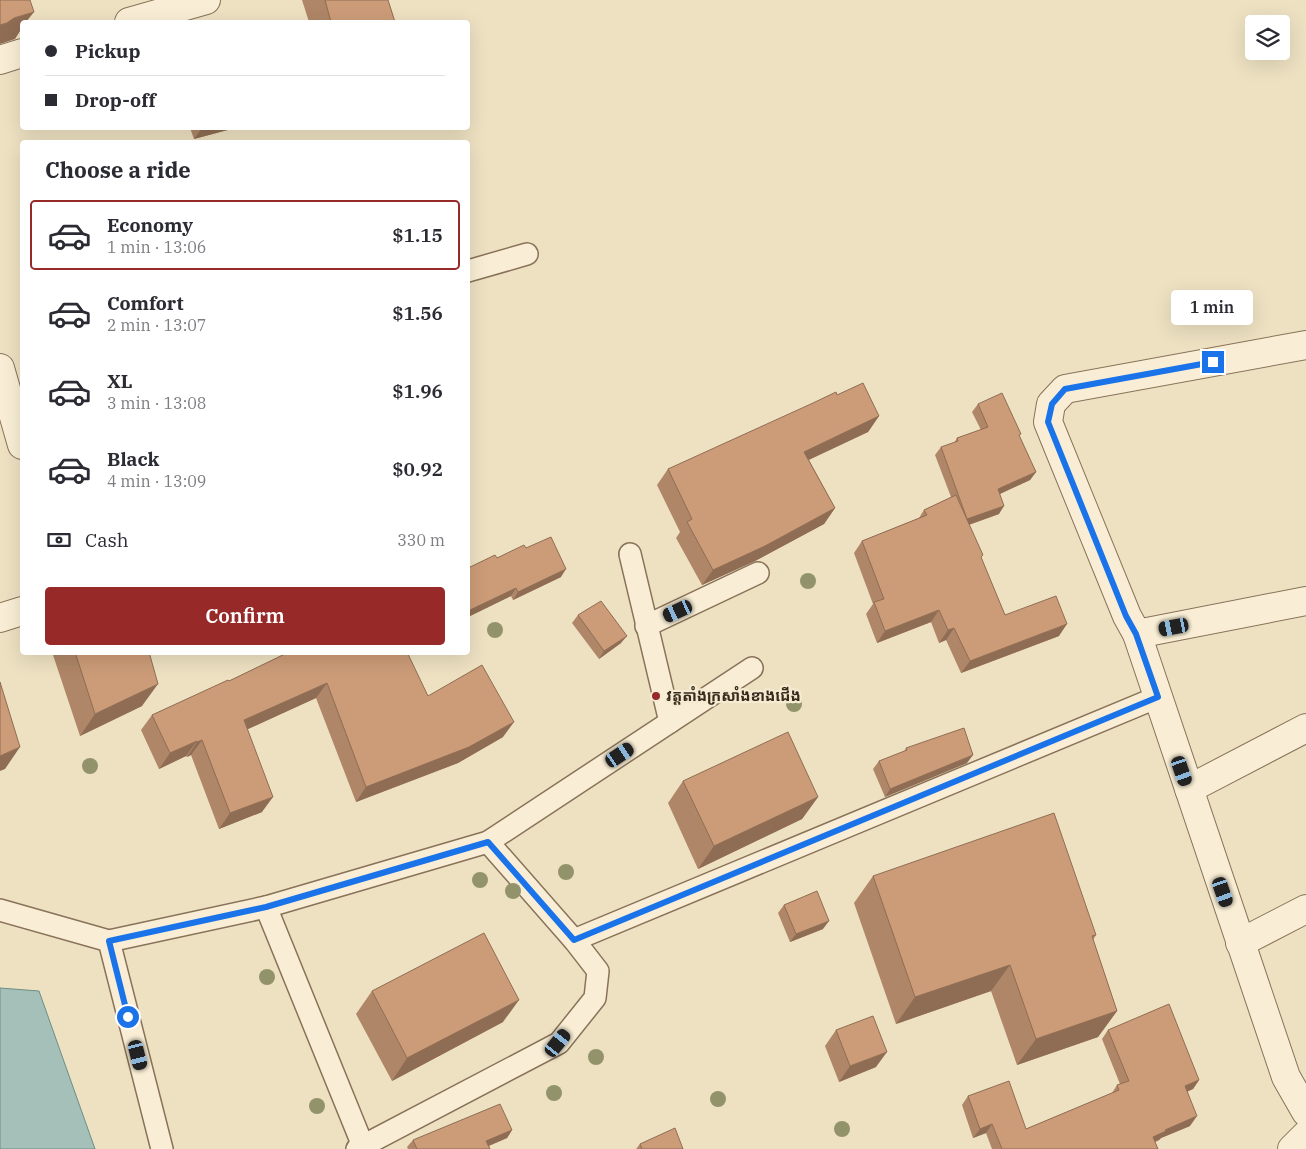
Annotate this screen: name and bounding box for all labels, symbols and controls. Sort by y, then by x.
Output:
map controls [1245,15,1290,60]
button: layers [1245,15,1290,60]
text: Pickup [75,39,140,63]
text: Drop-off [75,88,156,112]
text: Choose a ride [45,155,191,184]
icon: car [47,213,92,258]
text: Economy [107,213,193,237]
text: $1.15 [392,223,443,247]
text: 1 min · 13:06 [107,237,206,257]
callout: 1 min [1172,290,1254,324]
icon: car [47,291,92,336]
text: Comfort [107,291,184,315]
text: 1 min [1190,297,1234,317]
text: $1.56 [392,301,443,325]
text: 2 min · 13:07 [107,315,206,335]
route end [1202,351,1224,373]
icon: car [47,369,92,414]
text: XL [107,369,133,393]
text: $1.96 [392,379,443,403]
text: 3 min · 13:08 [107,393,206,413]
icon: car [47,447,92,492]
text: Black [107,447,159,471]
text: $0.92 [392,457,443,481]
text: 4 min · 13:09 [107,471,206,491]
icon: cash [45,526,73,554]
text: Cash [85,528,129,552]
text: 330 m [397,530,445,550]
button: Confirm [45,587,445,645]
car [661,598,694,624]
car [1157,617,1190,637]
place label: វត្តតាំងក្រសាំងខាងជើង [666,685,801,705]
marker: វត្តតាំងក្រសាំងខាងជើង [650,690,662,702]
car [603,740,636,770]
car [1170,754,1193,788]
car [1211,875,1234,909]
route start [117,1006,139,1028]
car [542,1027,573,1059]
car [127,1039,148,1071]

